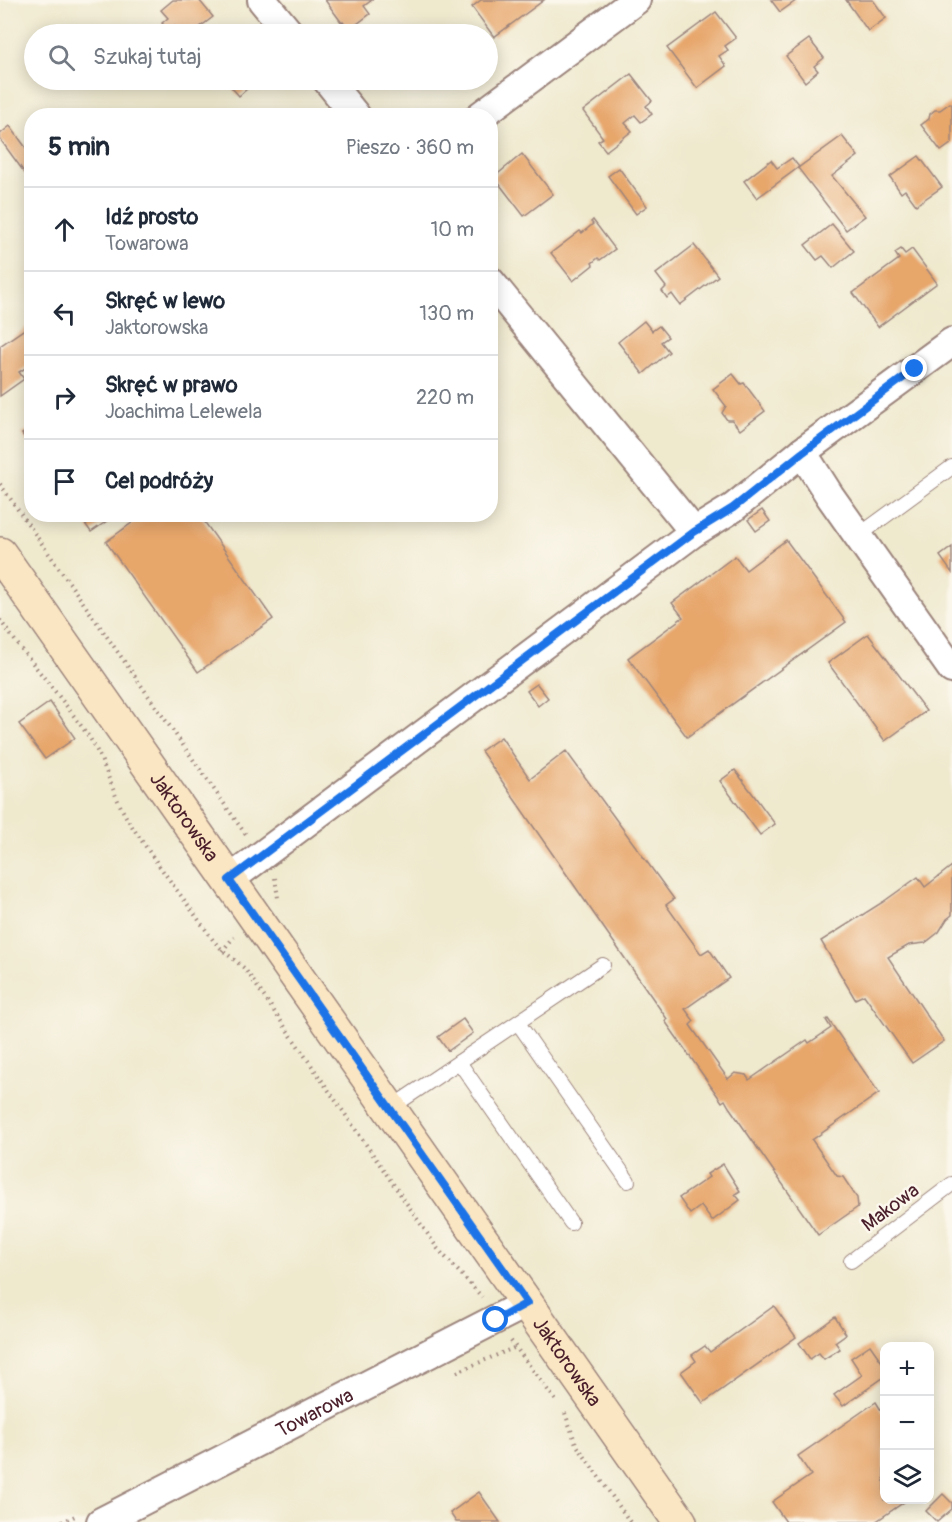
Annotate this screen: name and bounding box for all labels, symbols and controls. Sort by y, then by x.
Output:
search box [24,24,498,90]
icon: search [45,41,78,74]
text: Szukaj tutaj [93,43,202,71]
text: 5 min [48,131,110,163]
text: Pieszo · 360 m [346,135,474,160]
text: Idź prosto [105,203,198,231]
icon: ahead [48,213,81,246]
text: 10 m [430,217,474,242]
text: Towarowa [105,231,189,256]
text: Skręć w lewo [105,287,225,315]
icon: left [48,297,81,330]
text: 130 m [419,301,474,326]
text: Jaktorowska [105,315,208,340]
route end [901,355,927,381]
text: Skręć w prawo [105,371,238,399]
icon: right [48,381,81,414]
text: 220 m [416,385,474,410]
text: Joachima Lelewela [105,399,262,424]
icon: arrive [48,465,81,498]
text: Cel podróży [105,467,213,495]
street label: Jaktorowska [144,767,224,866]
street label: Makowa [857,1178,924,1237]
route start [482,1306,508,1332]
street label: Jaktorowska [527,1312,607,1411]
map controls [880,1342,934,1504]
button: + [880,1342,934,1396]
street label: Towarowa [272,1382,358,1443]
button: − [880,1396,934,1450]
button: layers [880,1450,934,1504]

